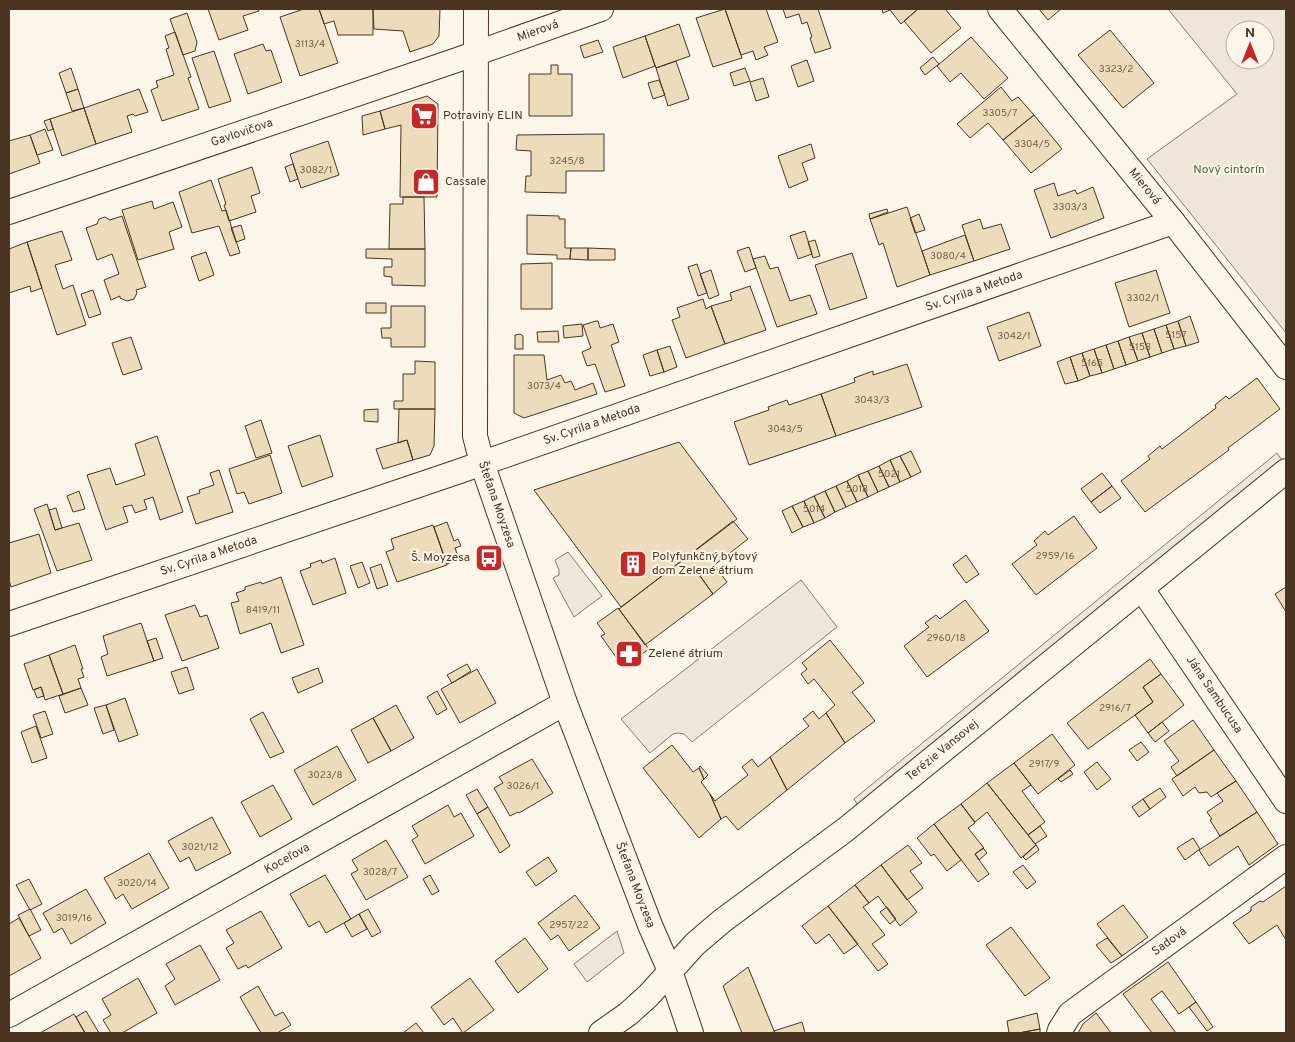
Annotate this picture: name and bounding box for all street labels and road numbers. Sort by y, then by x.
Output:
street label: Mierová [515,17,561,46]
street label: Gavlovičova [209,115,275,151]
street label: Mierová [1125,165,1164,208]
street label: Sv. Cyrila a Metoda [924,267,1025,316]
street label: Sv. Cyrila a Metoda [541,401,642,449]
street label: Štefana Moyzesa [474,459,519,550]
street label: Sv. Cyrila a Metoda [158,532,259,580]
street label: Jána Sambucusa [1182,653,1246,737]
street label: Terézie Vansovej [903,716,982,785]
street label: Koceľova [262,840,313,878]
street label: Štefana Moyzesa [611,840,658,931]
street label: Sadová [1149,924,1190,960]

